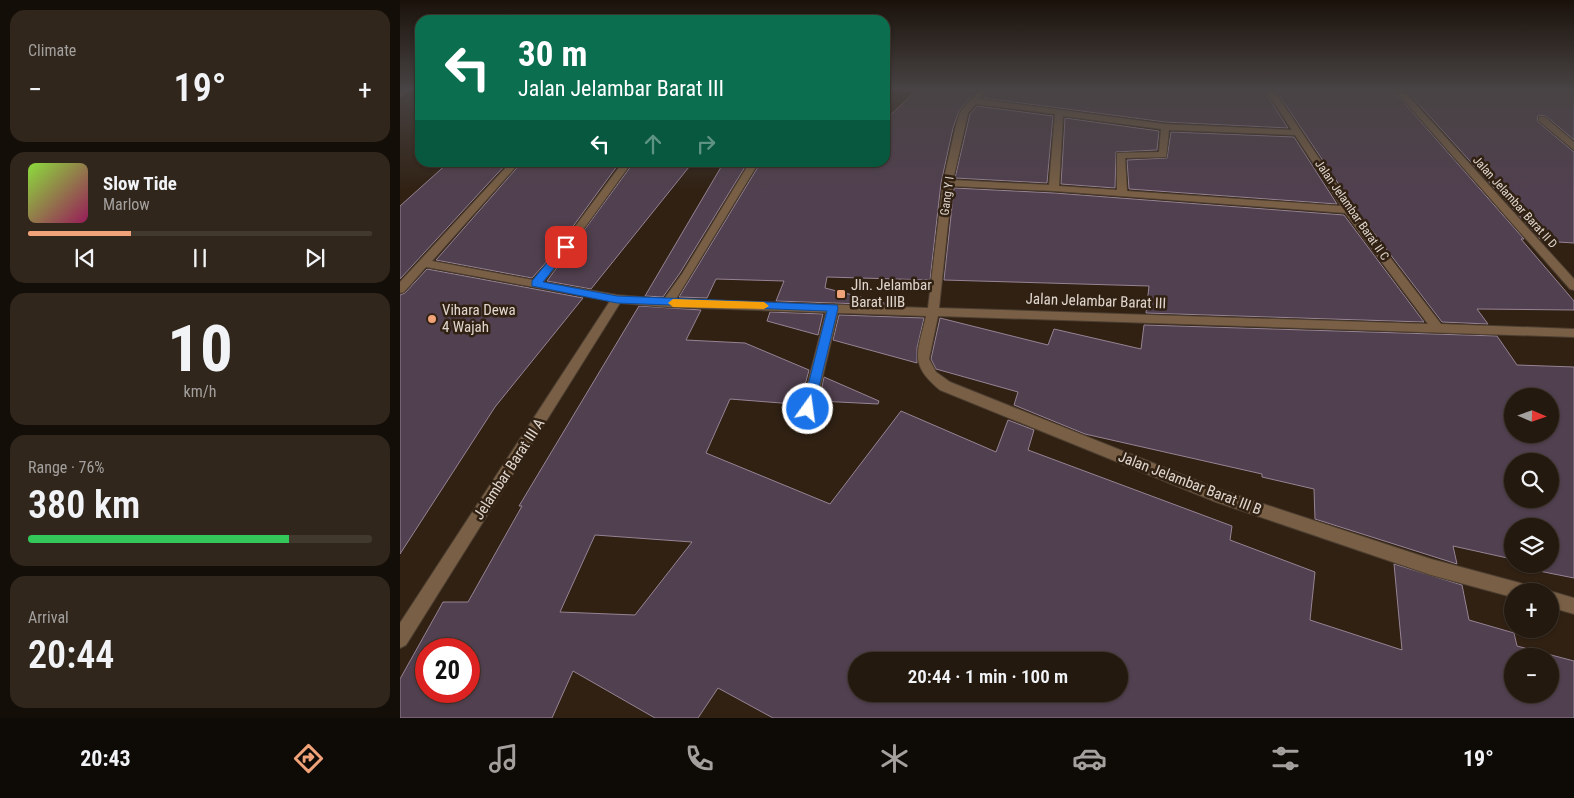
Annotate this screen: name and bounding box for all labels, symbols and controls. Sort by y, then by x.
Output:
text: 30 m [518,34,587,75]
icon: left [435,35,500,100]
text: Climate [28,41,76,60]
text: 19° [174,66,226,110]
text: − [28,73,42,106]
text: + [358,73,372,106]
text: Jalan Jelambar Barat III [518,76,724,101]
icon: left [586,130,614,158]
icon: ahead [639,130,667,158]
icon: right [692,130,720,158]
street label: Jalan Jelambar Barat II D [1470,153,1560,251]
street label: Jalan Jelambar Barat II C [1312,157,1392,263]
text: Slow Tide [103,172,177,195]
street label: Gang Y I [937,176,957,216]
text: Marlow [103,195,150,214]
pin [545,226,587,268]
icon: arrive [552,233,580,261]
icon: previous [71,244,99,272]
icon: pause [186,244,214,272]
icon: next [301,244,329,272]
place label: Jln. Jelambar Barat IIIB [851,276,932,311]
marker: Jln. Jelambar Barat IIIB [835,288,847,300]
street label: Jalan Jelambar Barat III [1025,290,1167,312]
place label: Vihara Dewa 4 Wajah [442,301,516,336]
text: 10 [167,311,233,387]
marker: Vihara Dewa 4 Wajah [426,313,438,325]
text: km/h [184,382,216,401]
position arrow [781,382,833,434]
north arrow [1504,388,1559,442]
map controls [1504,388,1559,703]
street label: Jelambar Barat III A [470,415,549,523]
street label: Jalan Jelambar Barat III B [1116,447,1264,519]
button: search [1504,453,1559,508]
text: Range · 76% [28,458,104,477]
text: 380 km [28,483,140,527]
button: layers [1504,518,1559,573]
button: + [1504,583,1559,638]
text: Arrival [28,608,69,627]
text: 20:44 [28,633,114,677]
speed limit sign: 20 [415,638,480,703]
button: − [1504,648,1559,703]
text: 20:44 · 1 min · 100 m [908,665,1068,688]
icon: directions [291,741,326,776]
icon: music [486,741,521,776]
icon: phone [682,741,717,776]
icon: climate [877,741,912,776]
icon: car [1072,741,1107,776]
icon: filters [1268,741,1303,776]
text: 20:43 [80,746,131,771]
text: 19° [1463,746,1494,771]

